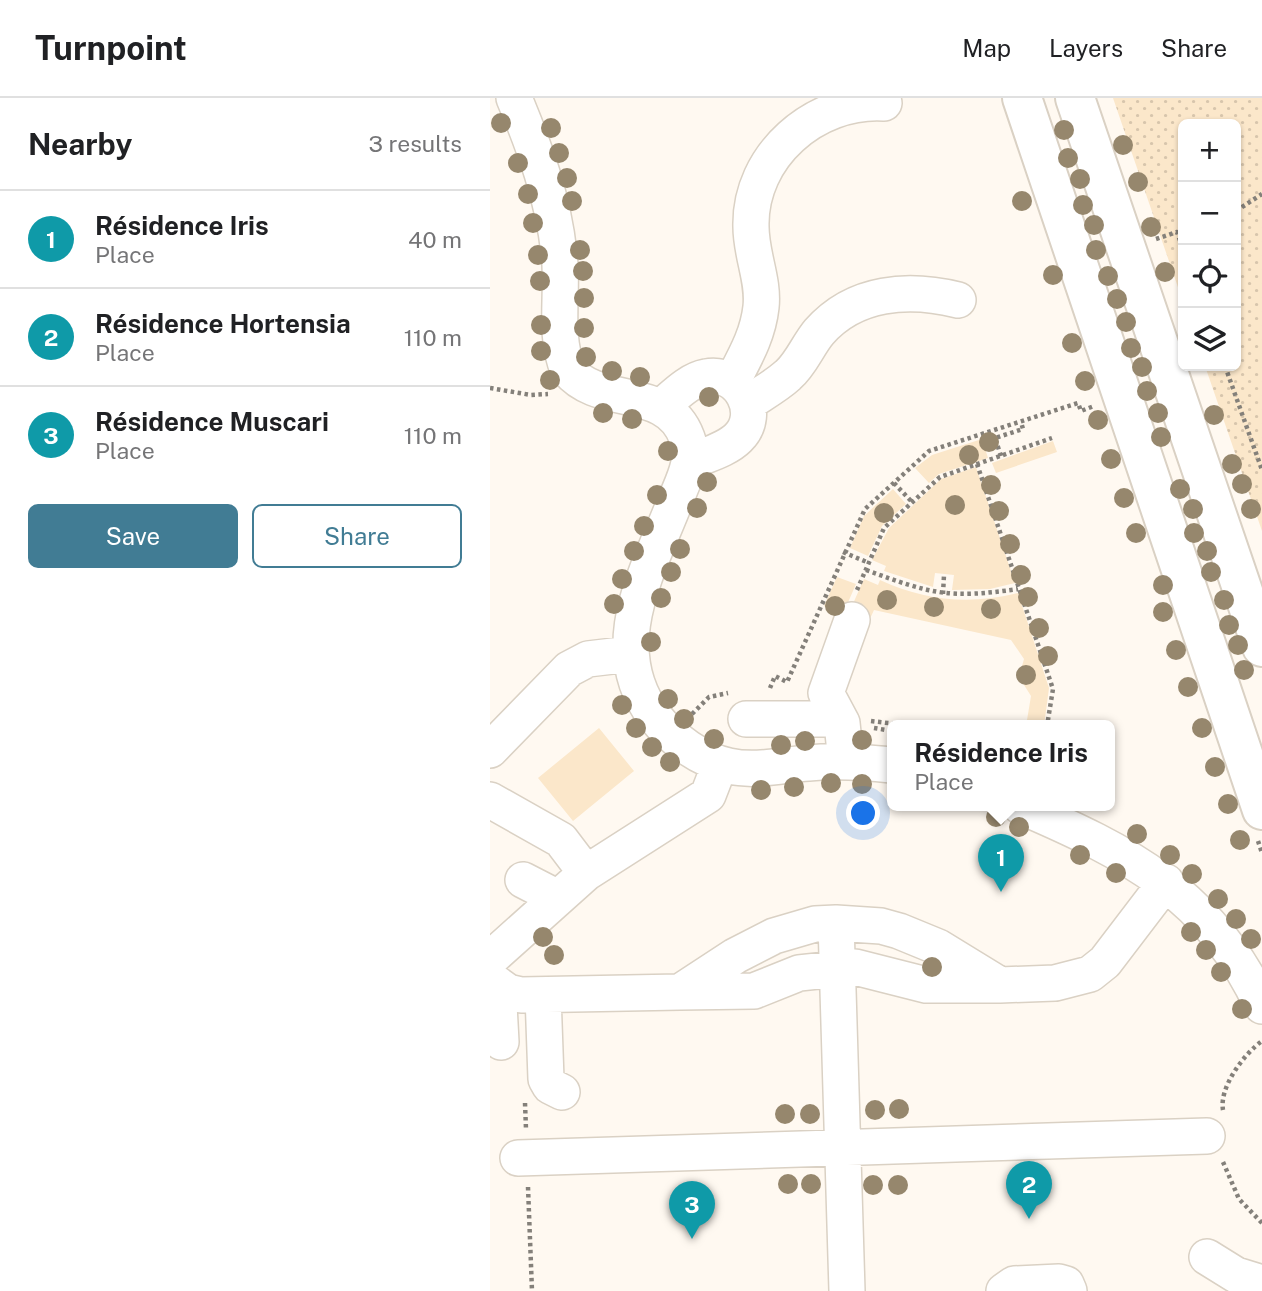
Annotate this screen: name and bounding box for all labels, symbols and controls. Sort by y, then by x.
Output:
text: Turnpoint [35,29,187,67]
text: Map [962,34,1011,62]
text: Layers [1049,34,1123,62]
text: Share [1161,34,1227,62]
map controls [1178,119,1241,371]
button: + [1178,119,1241,182]
text: Nearby [28,126,132,162]
text: 3 results [368,130,462,157]
button: − [1178,182,1241,245]
text: Résidence Iris [95,210,269,241]
text: 1 [46,226,56,253]
text: 40 m [408,226,462,253]
text: Place [95,241,155,268]
button: locate [1178,245,1241,308]
text: Résidence Hortensia [95,308,351,339]
button: layers [1178,308,1241,371]
text: 2 [44,324,58,351]
text: 110 m [404,324,462,351]
text: Place [95,339,155,366]
text: Résidence Muscari [95,406,329,437]
text: 3 [43,422,59,449]
text: 110 m [404,422,462,449]
text: Place [95,437,155,464]
button: Save [28,504,238,568]
button: Share [252,504,462,568]
popup [887,720,1115,811]
text: Résidence Iris [914,737,1088,768]
text: Place [914,768,974,795]
your location [846,796,880,830]
pin: 1 [978,834,1024,892]
pin: 2 [1006,1161,1052,1219]
pin: 3 [669,1181,715,1239]

